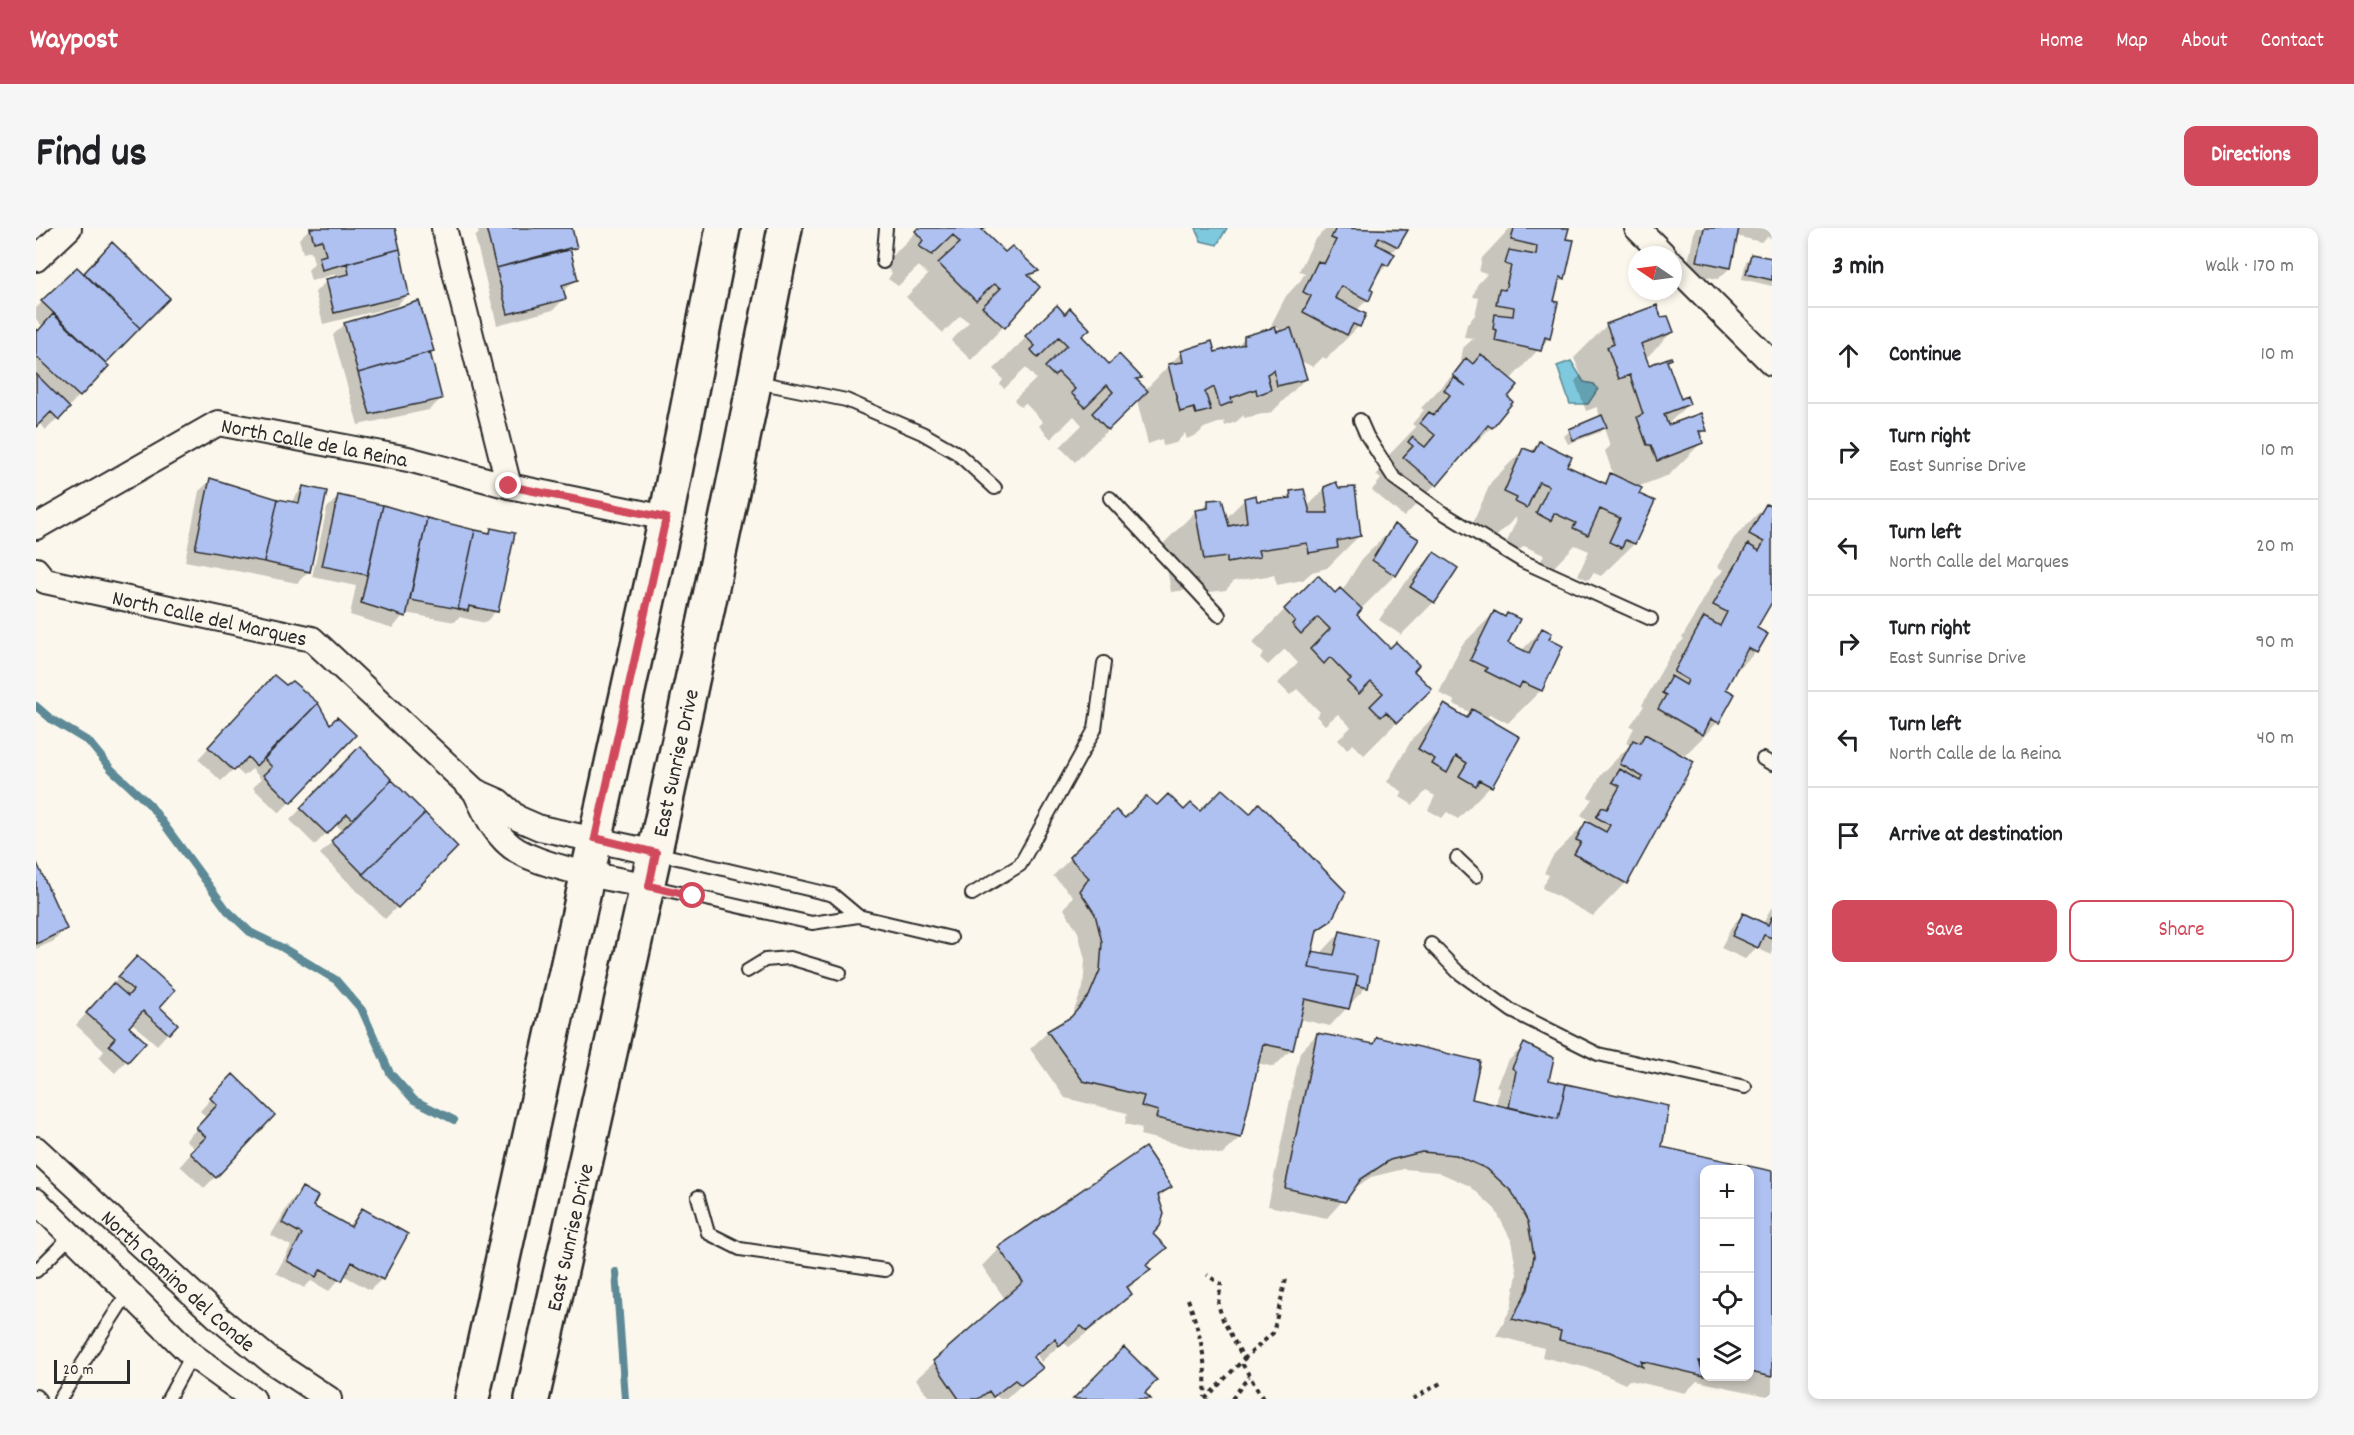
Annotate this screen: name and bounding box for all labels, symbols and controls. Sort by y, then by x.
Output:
text: Waypost [30,22,118,62]
text: Home [2039,27,2083,57]
text: Map [2116,27,2148,57]
text: About [2181,27,2228,57]
text: Contact [2261,27,2324,57]
text: Find us [36,126,147,186]
button: Directions [2184,126,2318,186]
north arrow [1628,246,1682,300]
text: 3 min [1832,249,1884,286]
text: Walk · 170 m [2205,253,2294,281]
icon: ahead [1832,339,1865,372]
text: Continue [1889,340,1961,371]
text: 10 m [2260,341,2294,369]
street label: North Calle de la Reina [218,412,410,478]
text: Turn right [1889,422,1971,453]
icon: right [1832,435,1865,468]
text: 10 m [2260,437,2294,465]
text: East Sunrise Drive [1889,453,2026,481]
route end [495,472,521,498]
text: Turn left [1889,518,1961,549]
icon: left [1832,531,1865,564]
text: 20 m [2256,533,2294,561]
text: North Calle del Marques [1889,549,2069,577]
street label: North Calle del Marques [109,584,309,656]
text: Turn right [1889,614,1971,645]
icon: right [1832,627,1865,660]
text: 90 m [2256,629,2294,657]
text: East Sunrise Drive [1889,645,2026,673]
street label: East Sunrise Drive [646,687,709,840]
text: Turn left [1889,710,1961,741]
icon: left [1832,723,1865,756]
text: 40 m [2256,725,2294,753]
text: North Calle de la Reina [1889,741,2061,769]
icon: arrive [1832,819,1865,852]
text: Arrive at destination [1889,820,2063,851]
route start [679,882,705,908]
button: Save [1832,900,2057,962]
button: Share [2069,900,2294,962]
street label: East Sunrise Drive [540,1161,604,1315]
map controls [1700,1165,1754,1381]
button: + [1700,1165,1754,1219]
street label: North Camino del Conde [93,1204,261,1361]
button: − [1700,1219,1754,1273]
button: locate [1700,1273,1754,1327]
button: layers [1700,1327,1754,1381]
scale bar [54,1357,130,1384]
text: 20 m [63,1359,93,1382]

